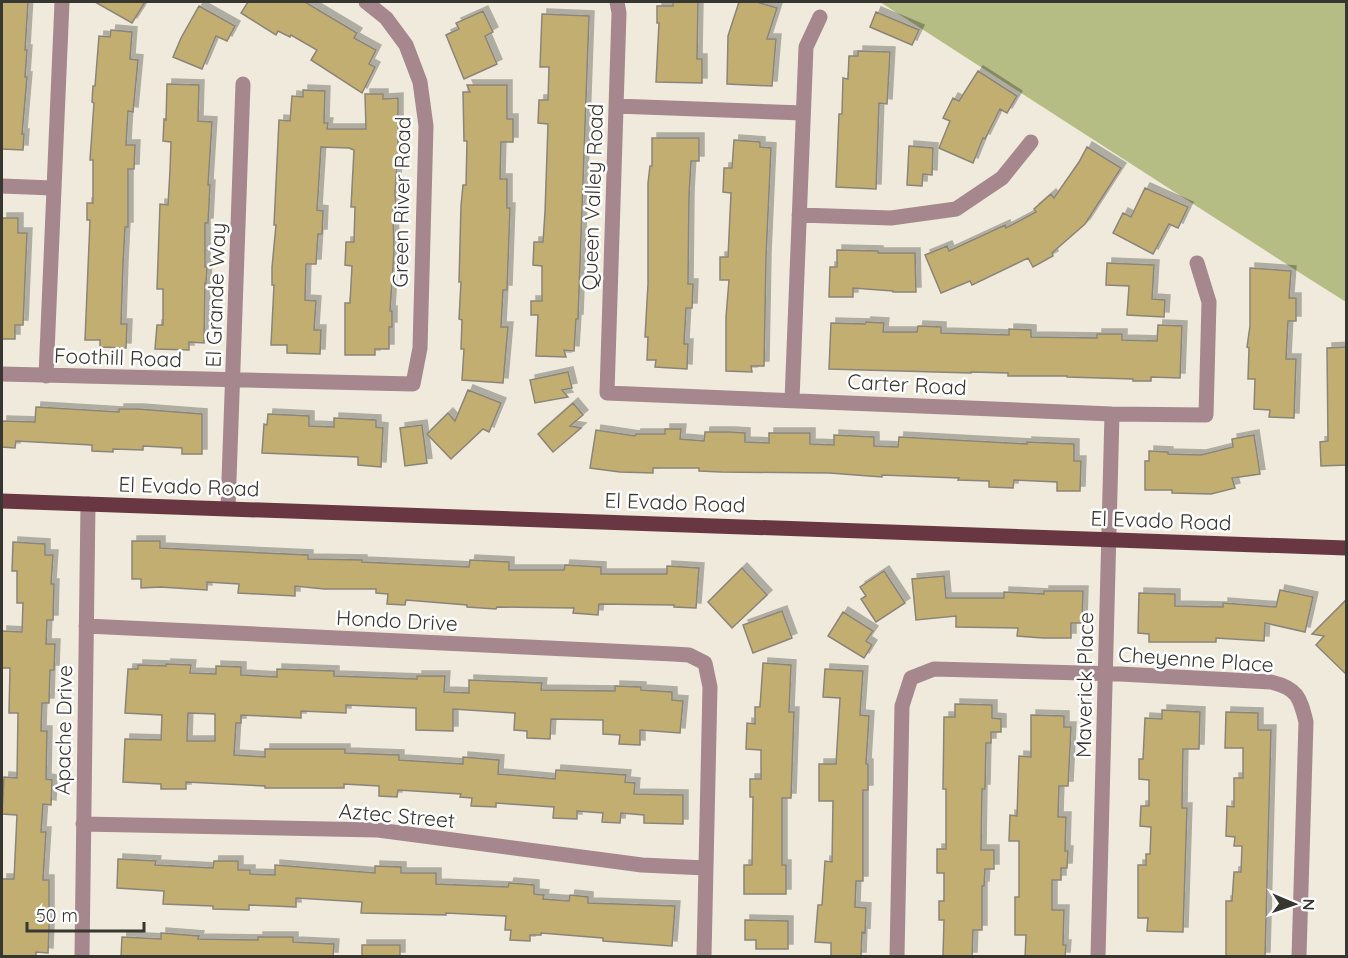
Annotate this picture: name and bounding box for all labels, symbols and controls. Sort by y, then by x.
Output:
street label: Queen Valley Road [576,103,608,291]
street label: Green River Road [387,116,415,288]
street label: El Grande Way [199,222,231,368]
street label: Foothill Road [54,342,182,372]
street label: Carter Road [847,368,967,400]
street label: El Evado Road [118,471,260,501]
street label: El Evado Road [604,487,746,517]
street label: El Evado Road [1090,505,1232,535]
street label: Hondo Drive [336,604,458,636]
street label: Maverick Place [1070,612,1098,758]
street label: Cheyenne Place [1117,641,1275,677]
street label: Apache Drive [49,665,77,795]
street label: Aztec Street [338,797,456,833]
north arrow [1264,874,1324,934]
scale bar [27,895,144,933]
text: N [1299,898,1319,911]
text: 50 m [36,904,78,927]

